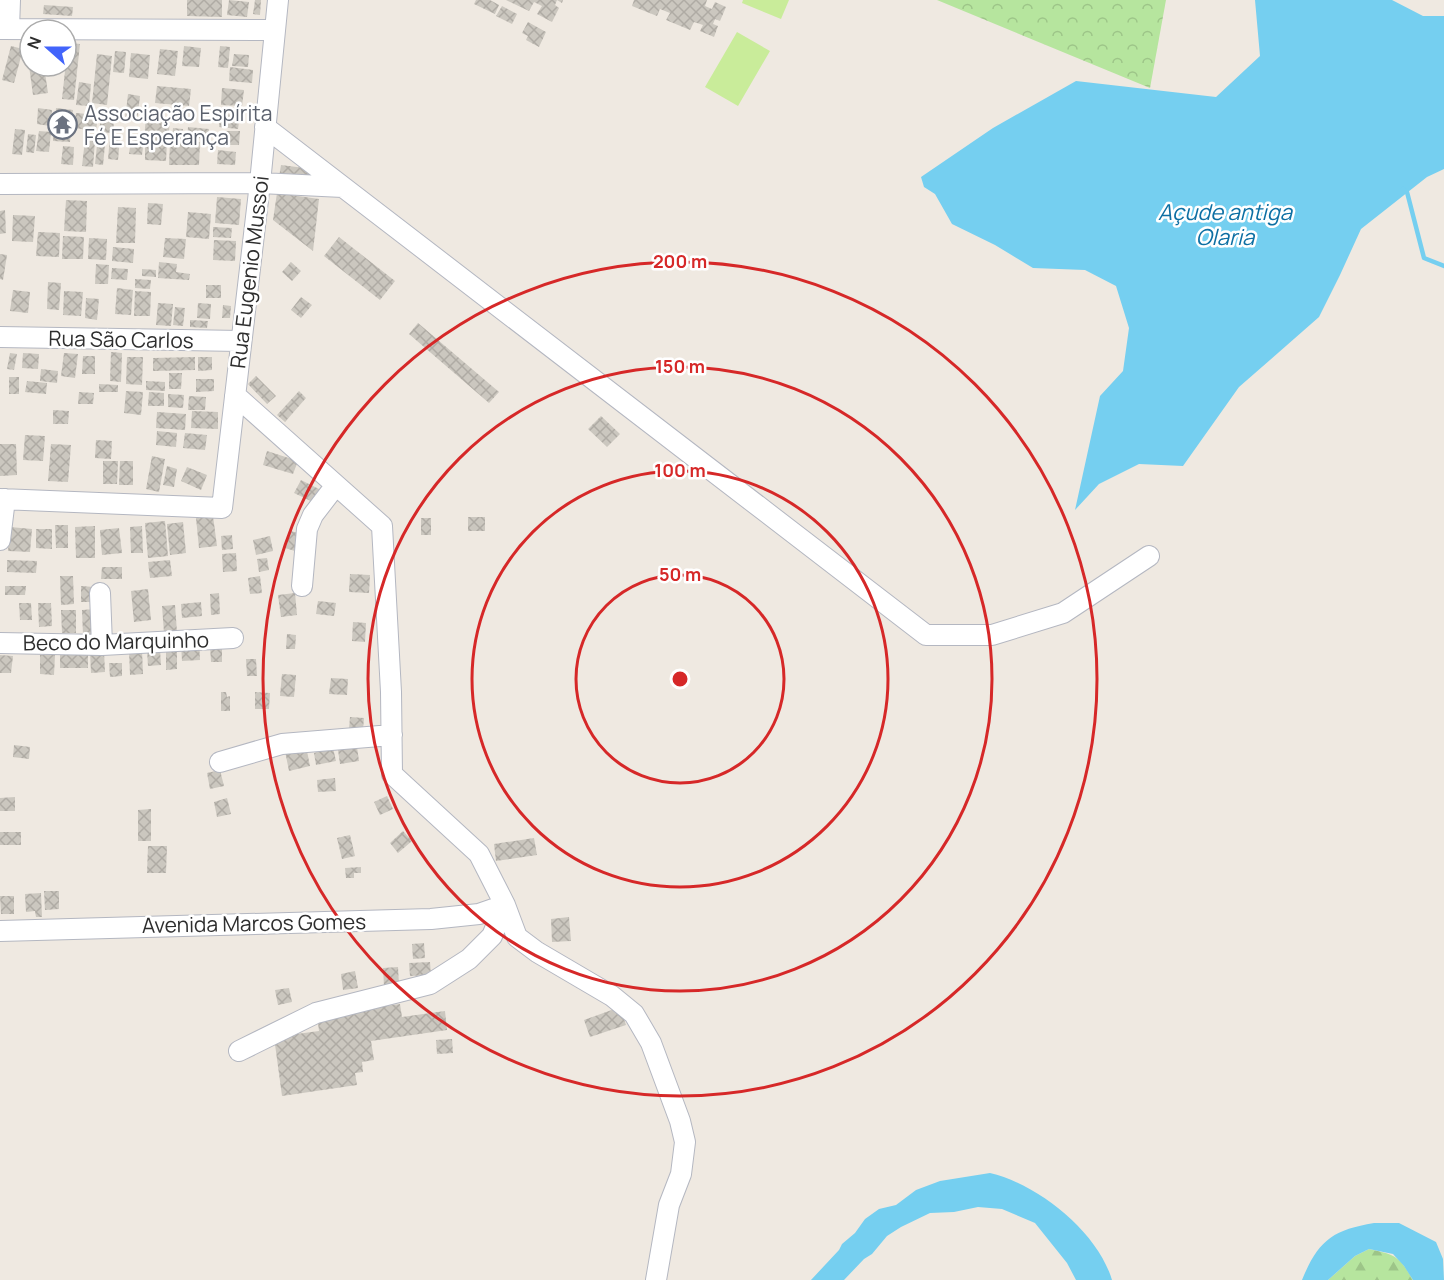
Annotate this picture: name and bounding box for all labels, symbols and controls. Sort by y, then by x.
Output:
north arrow [18,18,78,78]
text: N [22,33,46,52]
place label: Associação Espírita Fé E Esperança [84,99,272,151]
temple icon: Associação Espírita Fé E Esperança [47,109,79,141]
street label: Rua Eugenio Mussoi [223,174,275,370]
water label: Açude antiga Olaria [1158,197,1294,252]
text: 200 m [653,249,707,273]
street label: Rua São Carlos [48,324,194,354]
text: 150 m [655,354,705,378]
text: 100 m [654,458,706,482]
text: 50 m [659,562,701,586]
street label: Beco do Marquinho [23,625,209,657]
centre of rings [670,669,690,689]
street label: Avenida Marcos Gomes [142,907,366,939]

